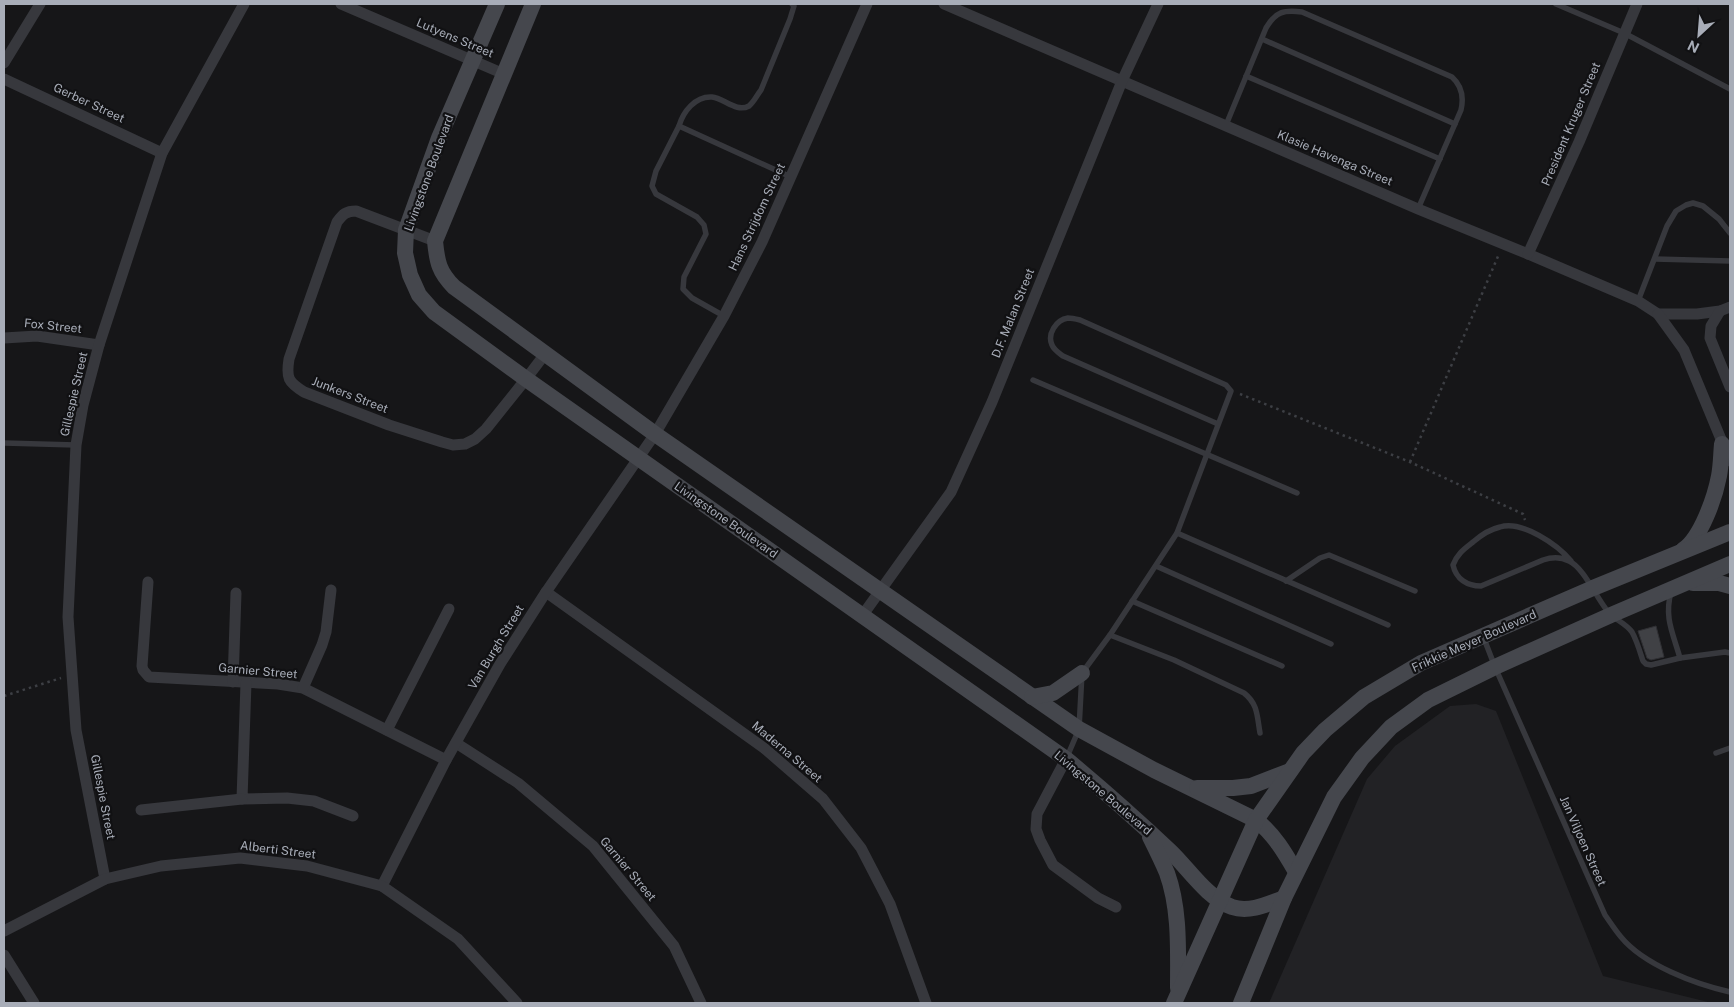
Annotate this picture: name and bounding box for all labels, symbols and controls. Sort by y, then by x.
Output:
north arrow [1674,10,1724,60]
street label: Lutyens Street [414,15,496,61]
text: N [1685,37,1702,56]
street label: President Kruger Street [1539,60,1604,188]
street label: Gerber Street [51,80,127,126]
street label: Livingstone Boulevard [401,113,457,233]
street label: Klasie Havenga Street [1275,127,1395,189]
street label: Hans Strijdom Street [726,161,788,273]
street label: D.F. Malan Street [989,266,1037,360]
street label: Fox Street [23,316,83,336]
street label: Gillespie Street [57,350,91,438]
street label: Junkers Street [310,374,390,416]
street label: Livingstone Boulevard [672,479,780,561]
street label: Van Burgh Street [465,602,527,692]
street label: Frikkie Meyer Boulevard [1409,607,1539,675]
street label: Garnier Street [218,661,299,681]
street label: Maderna Street [749,719,825,786]
street label: Livingstone Boulevard [1051,748,1155,838]
street label: Gillespie Street [88,753,118,841]
street label: Jan Viljoen Street [1557,794,1609,889]
street label: Garnier Street [597,834,659,904]
street label: Alberti Street [239,838,317,862]

